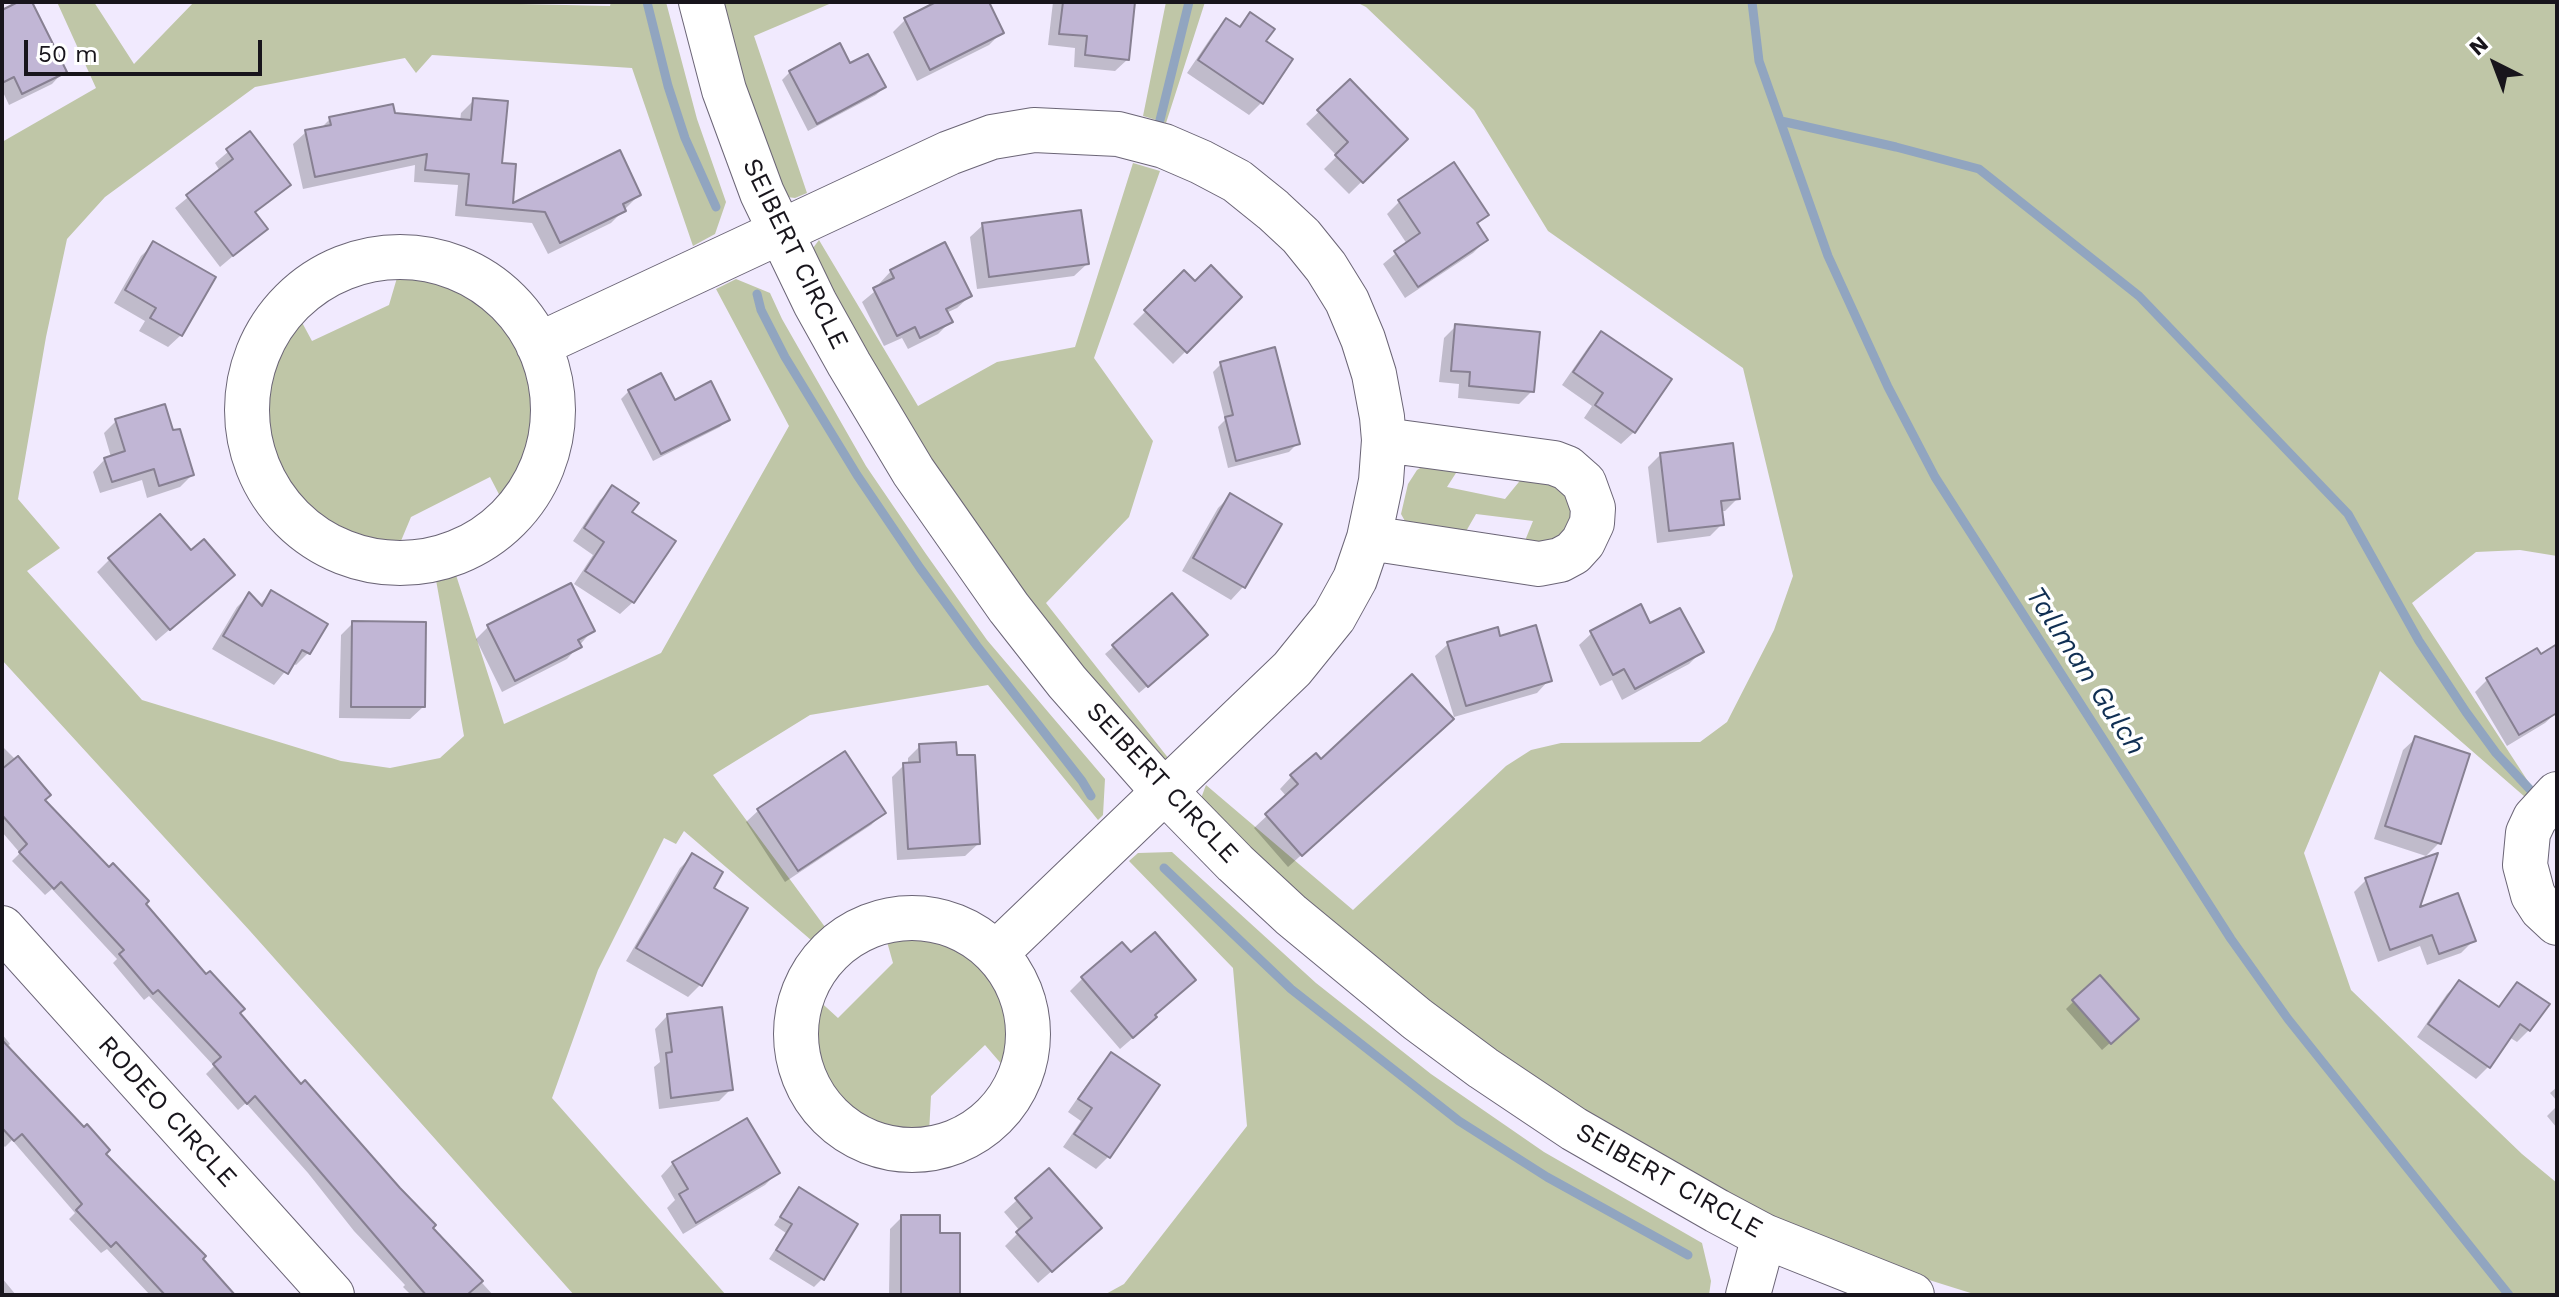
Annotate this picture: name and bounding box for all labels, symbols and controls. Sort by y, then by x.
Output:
scale bar [28,24,266,74]
north arrow [2455,24,2535,104]
text: N [2464,31,2493,61]
text: 50 m [38,40,98,68]
street label: SEIBERT CIRCLE [735,153,855,355]
water label: Tallman Gulch [2018,580,2152,762]
street label: SEIBERT CIRCLE [1079,696,1245,870]
street label: RODEO CIRCLE [91,1030,243,1194]
street label: SEIBERT CIRCLE [1570,1117,1768,1245]

